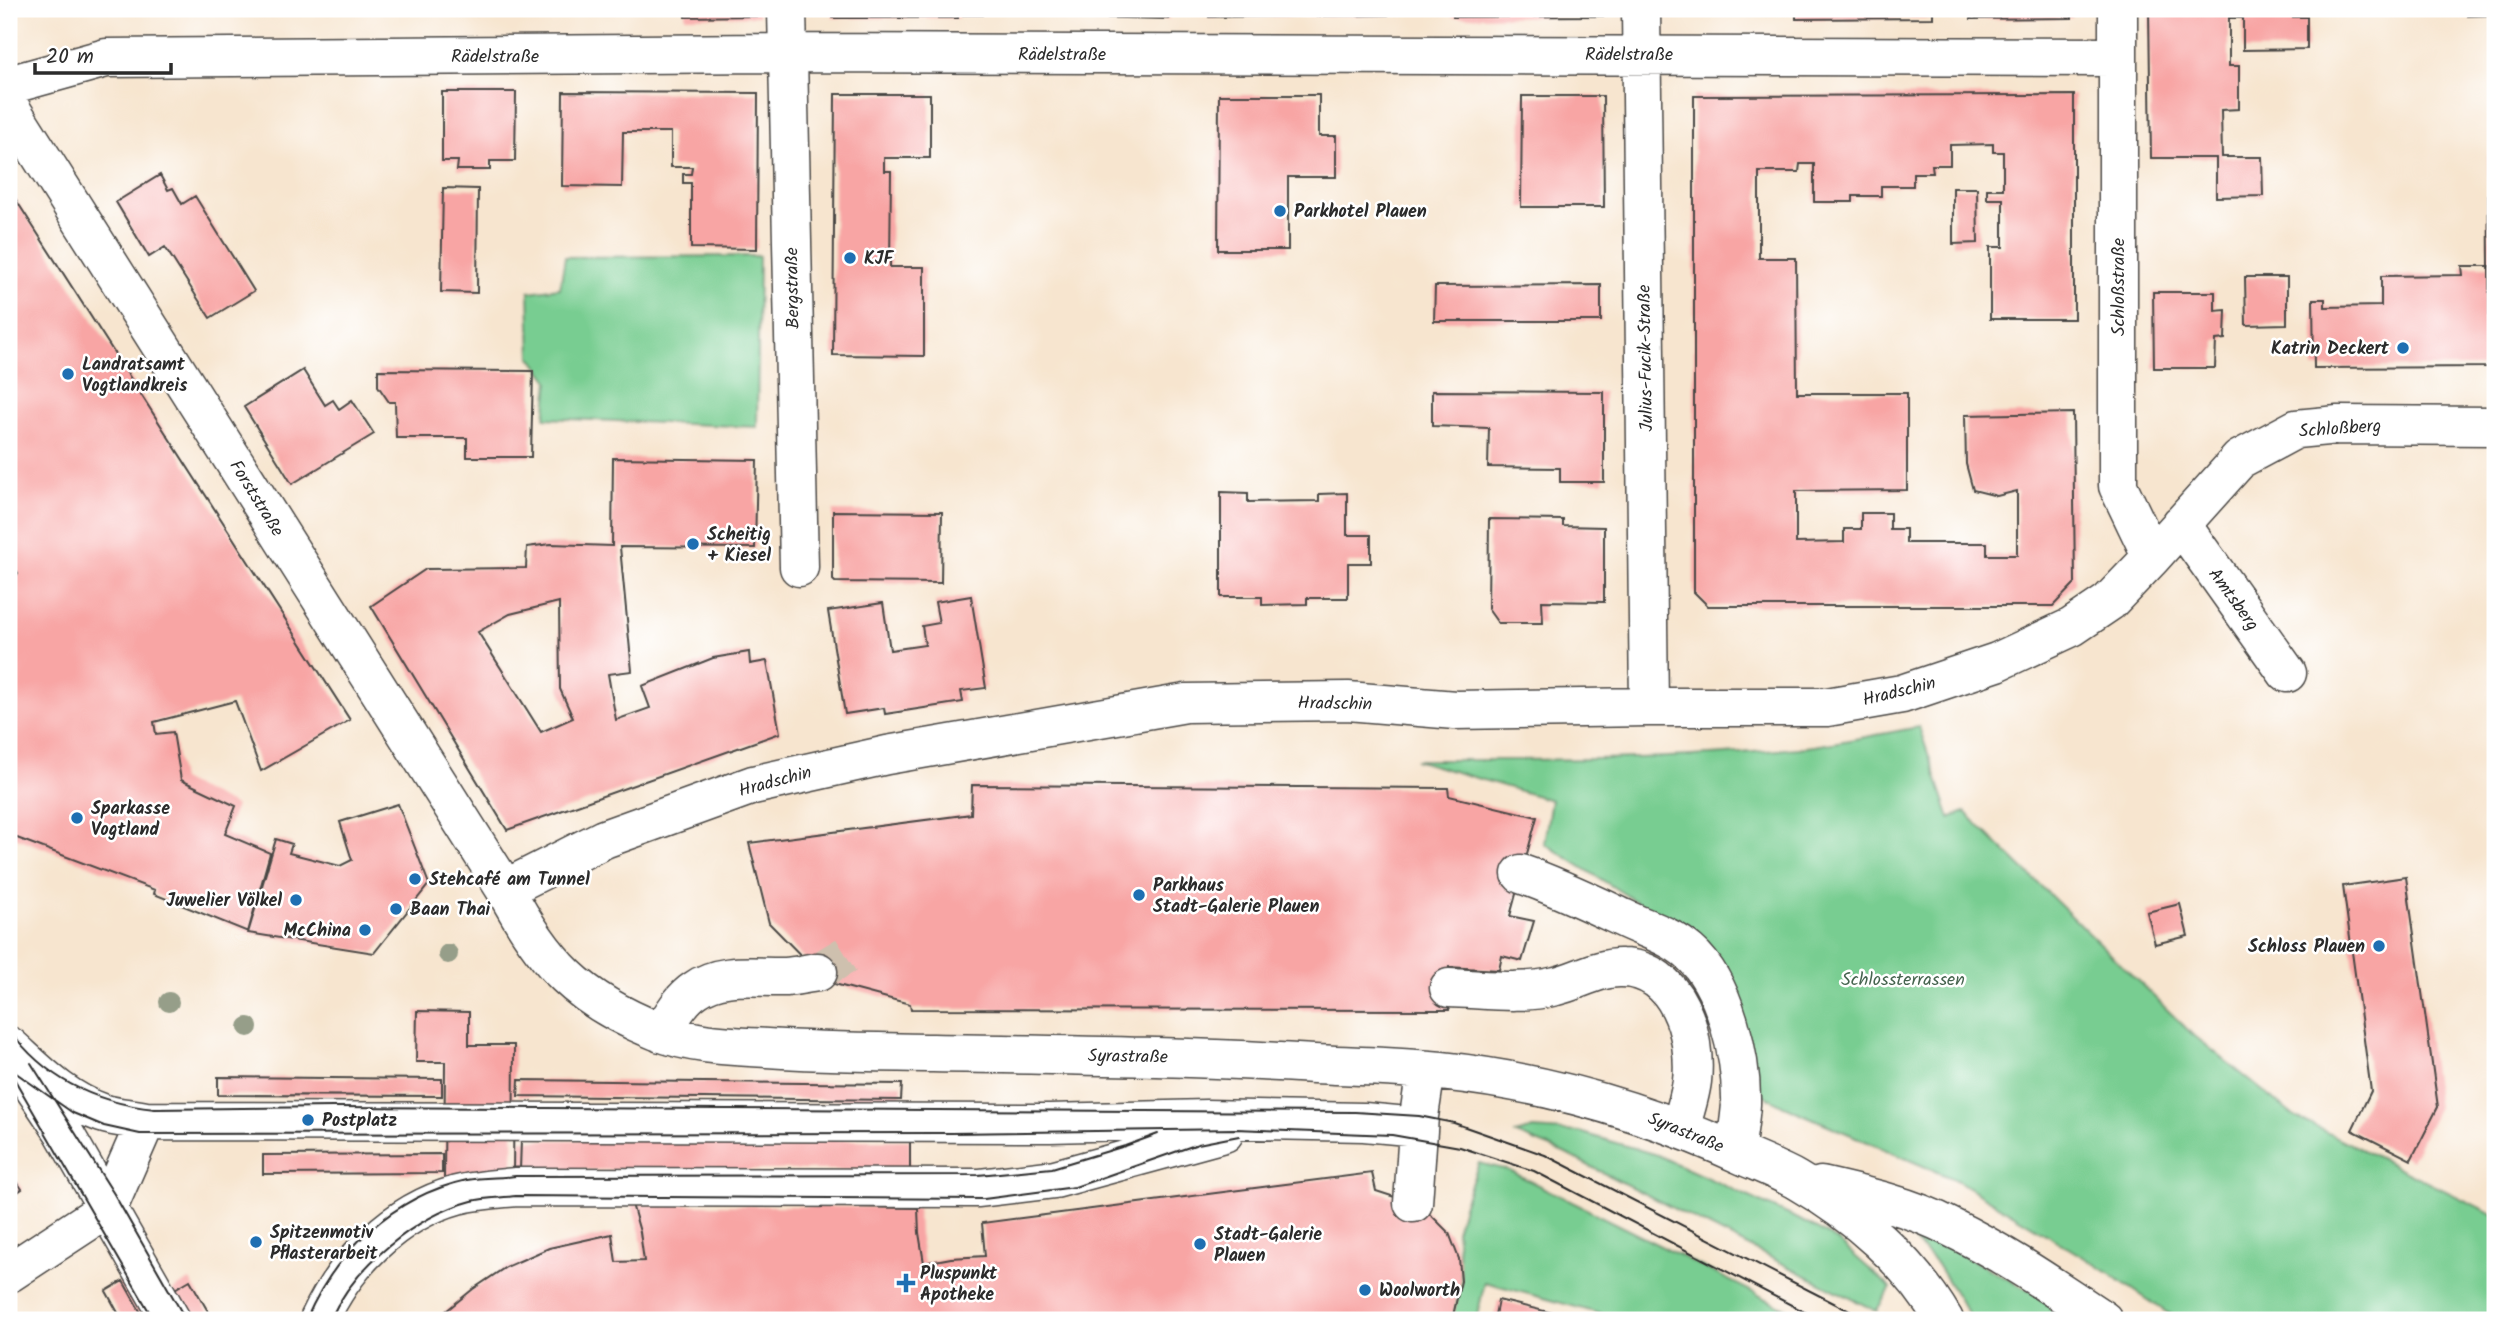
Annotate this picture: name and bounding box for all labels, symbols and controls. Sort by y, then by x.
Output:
scale bar [35,32,172,76]
text: 20 m [46,41,94,74]
street label: Rädelstraße [1018,41,1106,70]
street label: Rädelstraße [1585,41,1673,70]
street label: Rädelstraße [451,43,539,72]
place label: Parkhotel Plauen [1294,198,1427,227]
marker: Parkhotel Plauen [1272,203,1288,219]
street label: Schloßstraße [2105,238,2134,336]
place label: KJF [864,245,895,274]
street label: Bergstraße [778,247,809,329]
marker: KJF [842,250,858,266]
street label: Julius-Fucik-Straße [1631,284,1662,432]
place label: Katrin Deckert [2271,335,2390,364]
marker: Katrin Deckert [2395,340,2411,356]
place label: Landratsamt Vogtlandkreis [82,351,188,401]
marker: Landratsamt Vogtlandkreis [60,366,76,382]
street label: Schloßberg [2298,412,2382,447]
street label: Forststraße [221,455,291,543]
place label: Scheitig + Kiesel [707,521,771,571]
marker: Scheitig + Kiesel [685,536,701,552]
street label: Amtsberg [2200,562,2266,638]
street label: Hradschin [1860,669,1939,716]
street label: Hradschin [1297,689,1373,720]
street label: Hradschin [736,759,815,806]
place label: Sparkasse Vogtland [91,795,170,845]
marker: Sparkasse Vogtland [69,810,85,826]
place label: Stehcafé am Tunnel [429,866,590,895]
marker: Stehcafé am Tunnel [407,871,423,887]
place label: Parkhaus Stadt-Galerie Plauen [1153,872,1319,922]
place label: Juwelier Völkel [166,887,282,916]
marker: Parkhaus Stadt-Galerie Plauen [1131,887,1147,903]
marker: Juwelier Völkel [288,892,304,908]
place label: Baan Thai [410,896,491,925]
marker: Baan Thai [388,901,404,917]
place label: McChina [284,917,351,946]
marker: McChina [357,922,373,938]
place label: Schloss Plauen [2248,933,2365,962]
marker: Schloss Plauen [2371,938,2387,954]
park label: Schlossterrassen [1841,966,1965,995]
street label: Syrastraße [1088,1042,1168,1073]
street label: Syrastraße [1643,1105,1728,1162]
place label: Postplatz [322,1107,397,1136]
marker: Postplatz [300,1112,316,1128]
place label: Spitzenmotiv Pflasterarbeit [270,1219,379,1269]
place label: Stadt-Galerie Plauen [1214,1221,1322,1271]
marker: Spitzenmotiv Pflasterarbeit [248,1234,264,1250]
marker: Stadt-Galerie Plauen [1192,1236,1208,1252]
place label: Pluspunkt Apotheke [920,1260,998,1310]
marker: Pluspunkt Apotheke [898,1275,914,1291]
place label: Woolworth [1379,1277,1460,1306]
marker: Woolworth [1357,1282,1373,1298]

